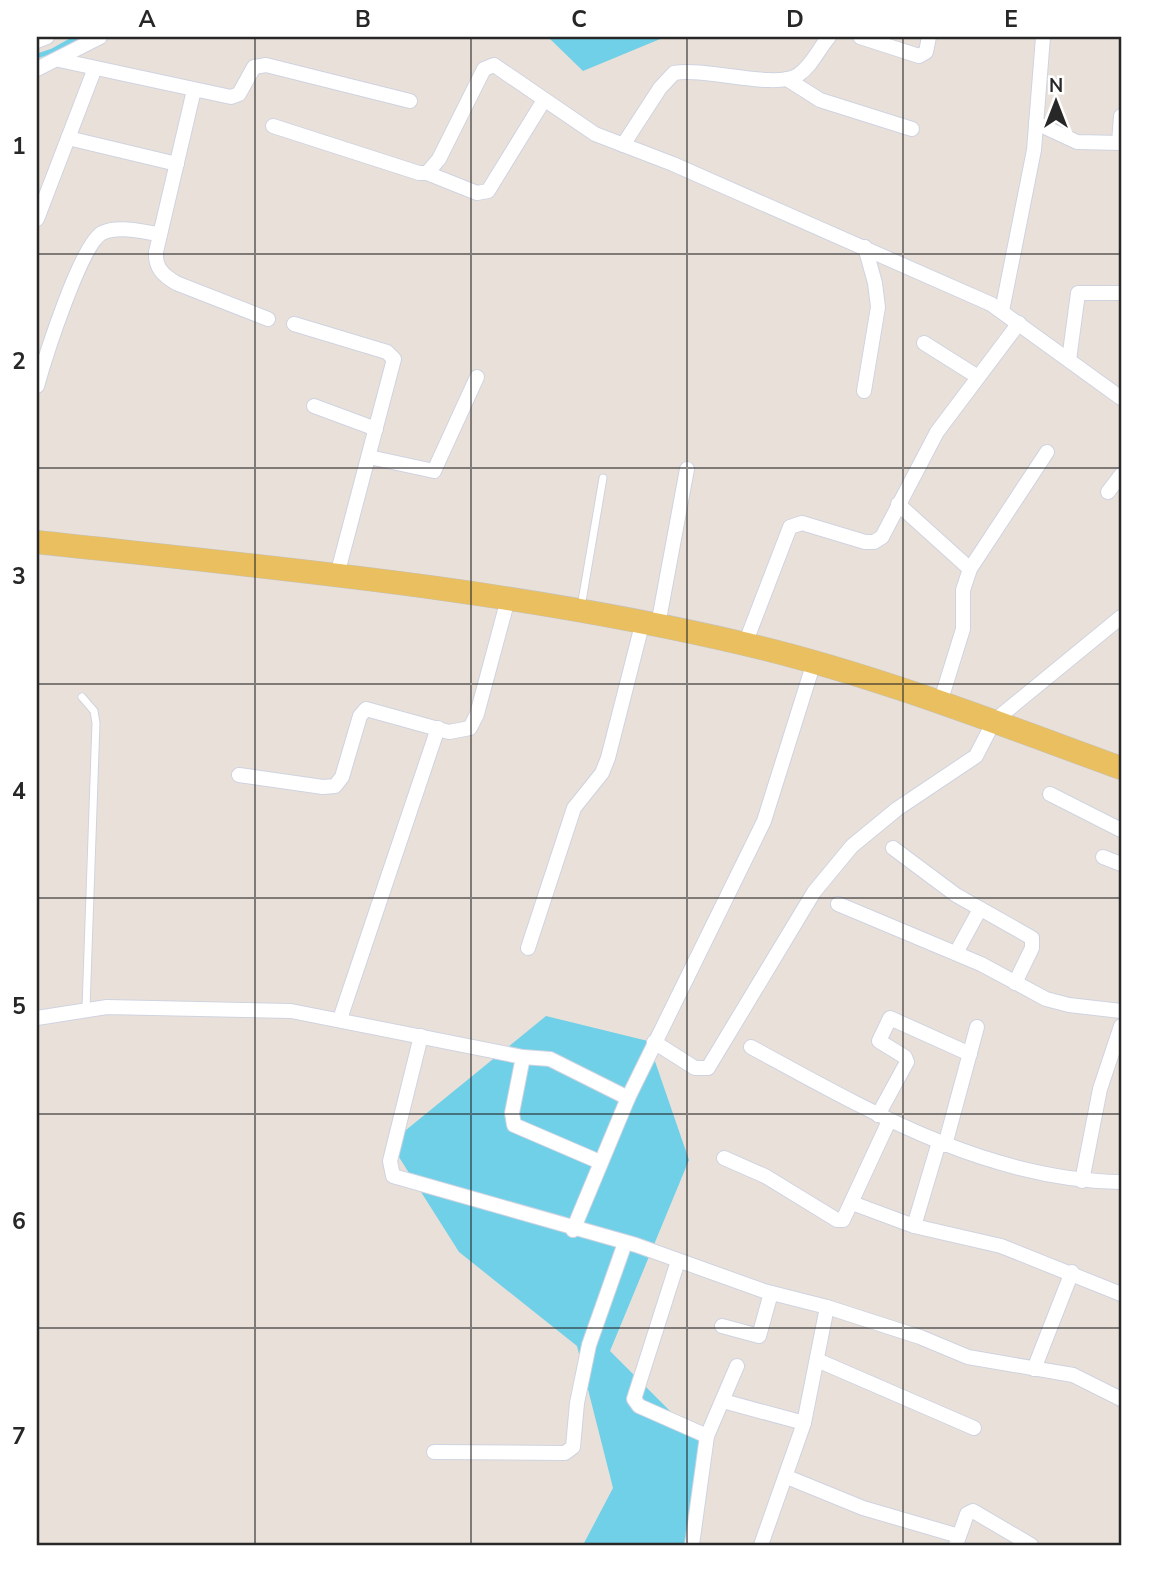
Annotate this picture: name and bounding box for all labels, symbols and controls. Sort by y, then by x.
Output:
text: A [138,4,156,35]
text: B [355,4,371,35]
text: C [571,4,587,35]
text: D [786,4,804,35]
text: E [1004,4,1018,35]
north arrow [1021,66,1092,136]
text: N [1049,73,1063,99]
text: 1 [12,131,26,162]
text: 2 [12,346,26,377]
text: 3 [12,561,26,592]
text: 4 [12,776,26,807]
text: 5 [12,991,26,1022]
text: 6 [12,1206,26,1237]
text: 7 [12,1421,26,1452]

